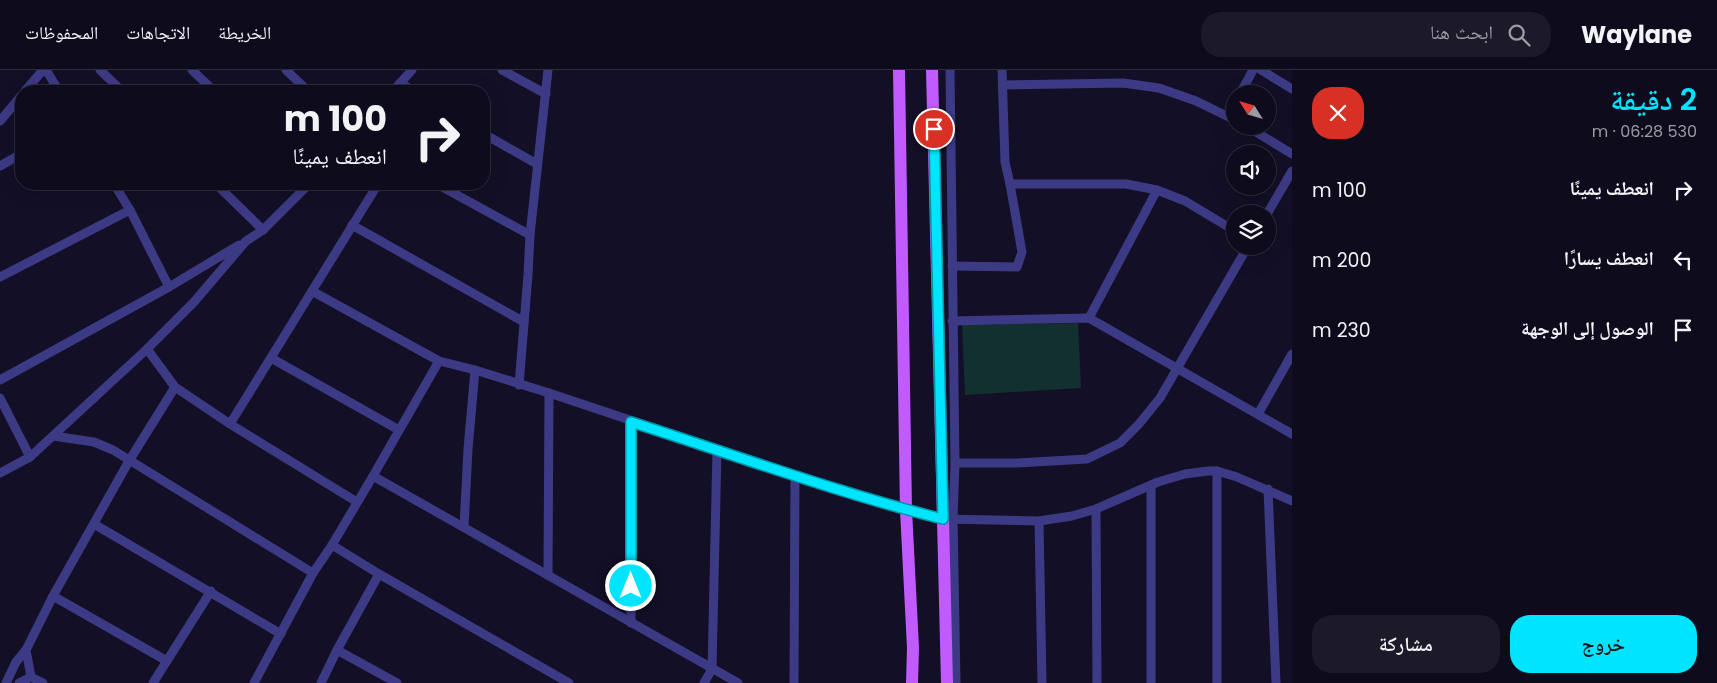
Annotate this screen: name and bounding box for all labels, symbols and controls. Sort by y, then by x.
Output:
search box [1201,12,1551,57]
text: Waylane [1581,18,1692,51]
text: ابحث هنا [1430,19,1493,46]
text: المحفوظات [25,20,98,45]
text: الاتجاهات [126,20,190,45]
text: الخريطة [218,20,271,45]
icon: search [1505,21,1533,49]
text: 2 دقيقة [1610,78,1697,121]
north arrow [1226,85,1276,135]
map controls [1226,85,1276,255]
button: close [1312,87,1364,139]
text: 100 m [284,94,387,143]
icon: right [405,105,470,170]
pin [913,108,955,150]
icon: arrive [920,115,948,143]
text: 530 m · 06:28 [1592,120,1697,143]
text: انعطف يمينًا [292,141,387,172]
button: sound [1226,145,1276,195]
text: انعطف يمينًا [1569,175,1654,202]
icon: right [1669,176,1697,204]
text: 100 m [1312,177,1367,204]
button: layers [1226,205,1276,255]
text: انعطف يسارًا [1564,245,1654,272]
icon: left [1669,246,1697,274]
text: 200 m [1312,247,1371,274]
text: الوصول إلى الوجهة [1521,315,1654,342]
icon: arrive [1669,316,1697,344]
text: 230 m [1312,317,1371,344]
position arrow [604,559,656,611]
button: مشاركة [1312,615,1500,673]
button: خروج [1510,615,1697,673]

